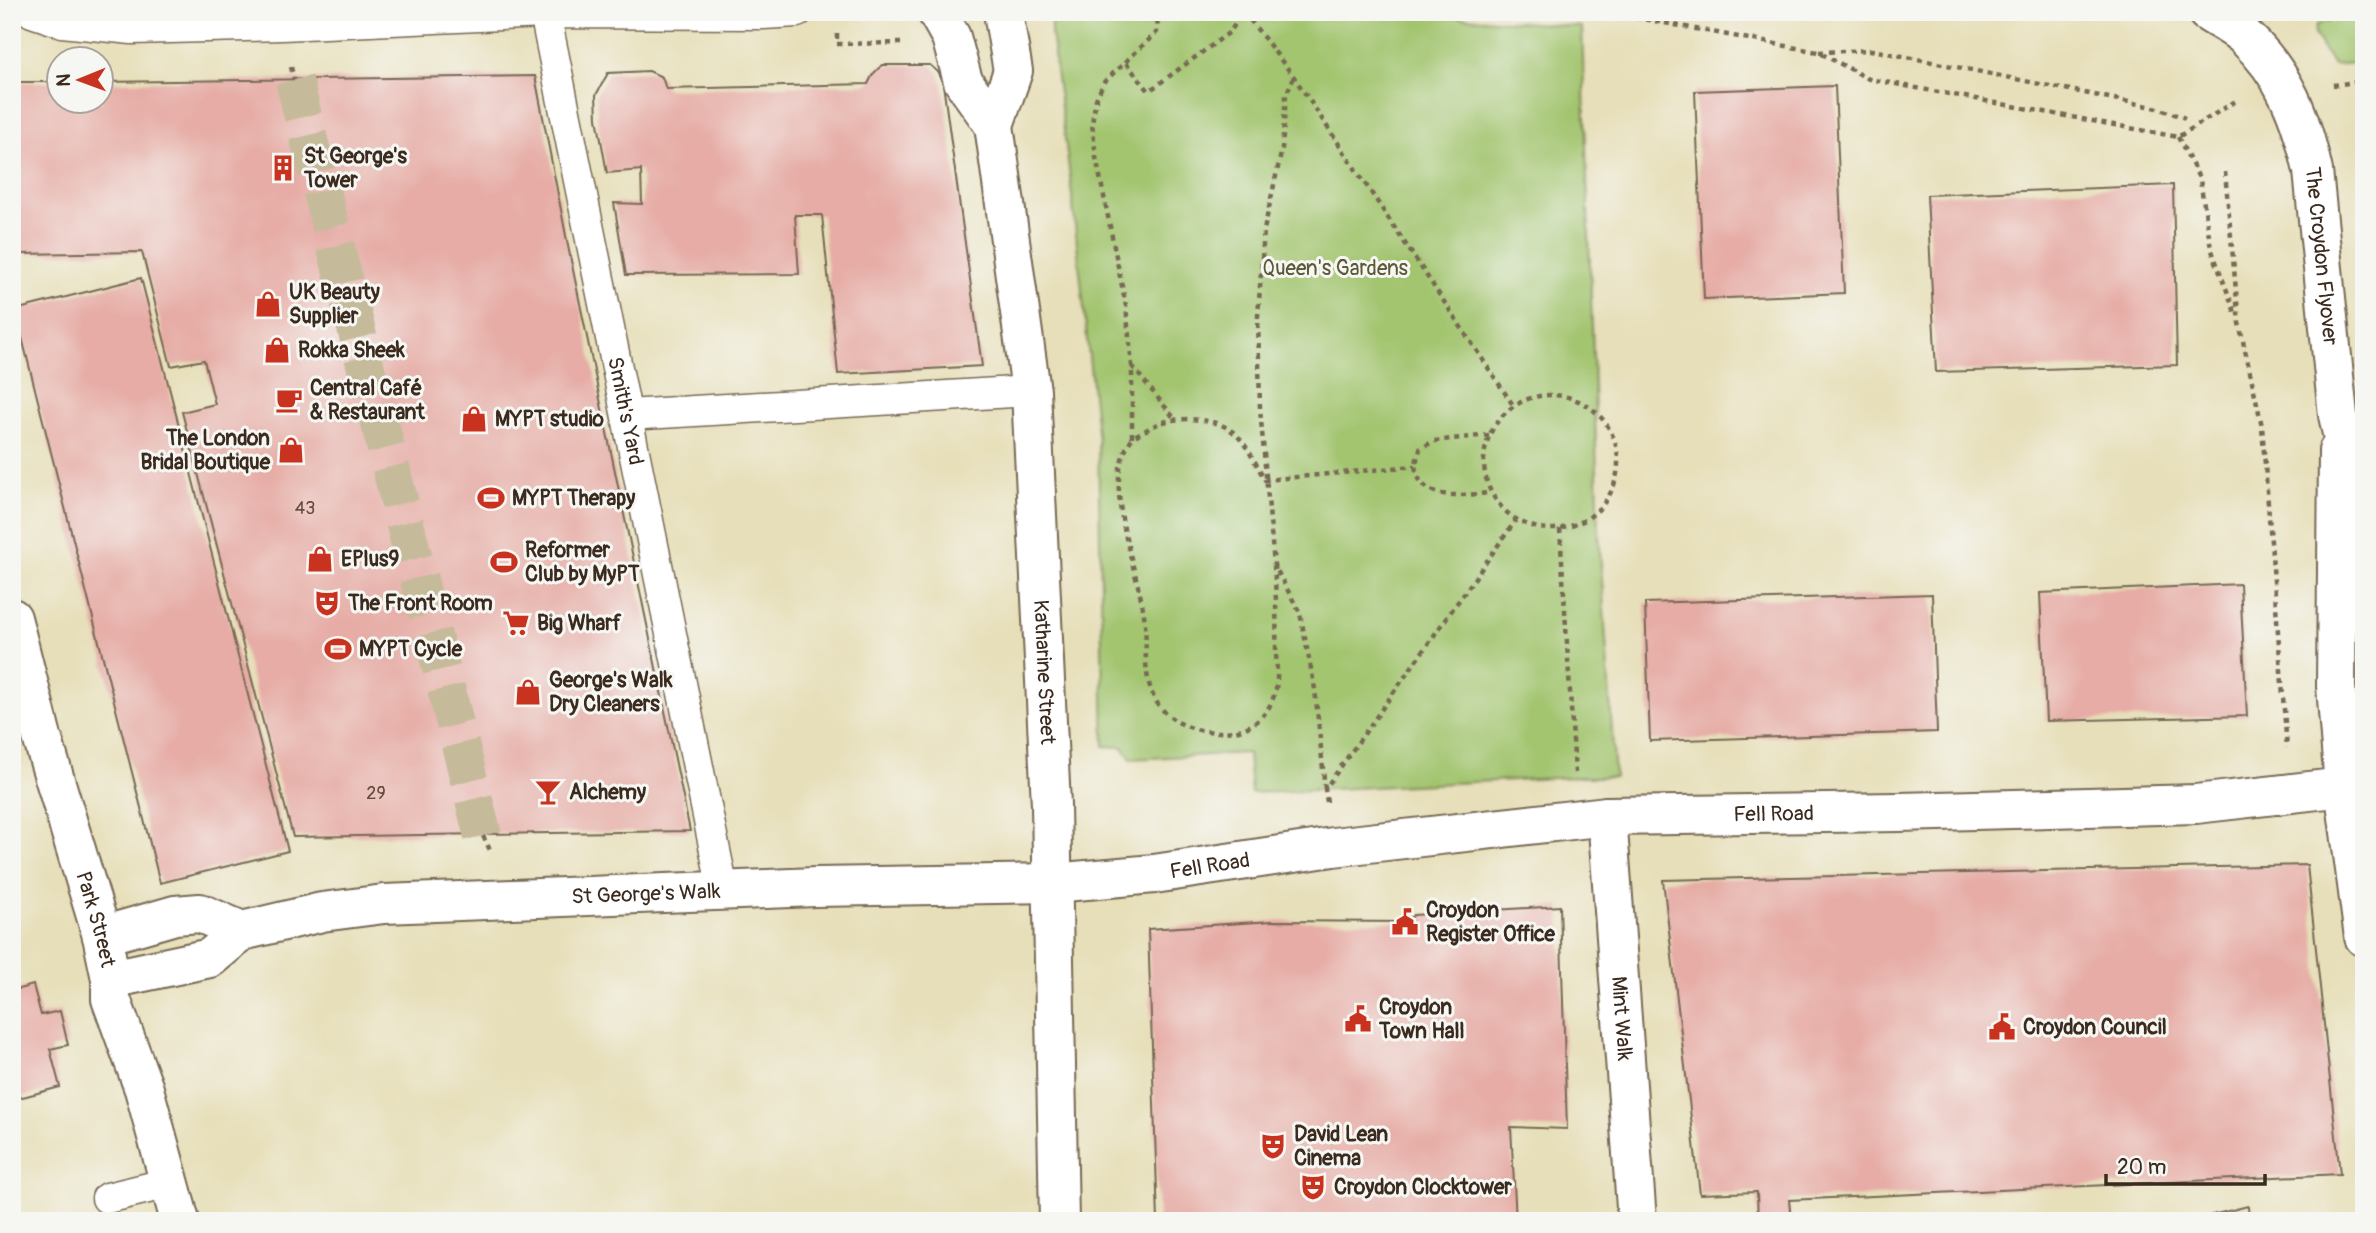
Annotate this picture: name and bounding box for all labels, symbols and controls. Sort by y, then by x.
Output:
north arrow [46,46,116,116]
text: N [52,74,76,87]
place label: St George's Tower [303,143,407,194]
building icon: St George's Tower [268,153,298,183]
street label: The Croydon Flyover [2299,166,2344,347]
park label: Queen's Gardens [1262,255,1408,282]
place label: UK Beauty Supplier [289,279,380,330]
shop icon: UK Beauty Supplier [253,289,283,319]
shop icon: Rokka Sheek [262,335,292,365]
place label: Rokka Sheek [298,337,405,364]
street label: Smith's Yard [602,354,650,467]
place label: Central Café & Restaurant [310,375,425,426]
cafe icon: Central Café & Restaurant [274,385,304,415]
shop icon: MYPT studio [459,404,489,434]
place label: MYPT studio [495,406,605,433]
place label: The London Bridal Boutique [141,425,271,476]
shop icon: The London Bridal Boutique [276,435,306,465]
sports icon: MYPT Therapy [476,483,506,513]
place label: MYPT Therapy [512,485,635,512]
house number: 43 [295,497,315,520]
place label: Reformer Club by MyPT [525,537,640,588]
shop icon: EPlus9 [305,544,335,574]
place label: EPlus9 [341,546,399,573]
sports icon: Reformer Club by MyPT [489,547,519,577]
theatre icon: The Front Room [312,588,342,618]
place label: The Front Room [347,590,493,617]
street label: Katharine Street [1028,599,1062,745]
supermarket icon: Big Wharf [501,608,531,638]
place label: Big Wharf [537,610,622,637]
sports icon: MYPT Cycle [323,634,353,664]
place label: MYPT Cycle [359,636,463,663]
place label: George's Walk Dry Cleaners [549,667,673,718]
shop icon: George's Walk Dry Cleaners [513,677,543,707]
bar icon: Alchemy [533,777,563,807]
place label: Alchemy [569,779,646,806]
house number: 29 [366,782,386,805]
street label: Fell Road [1733,800,1814,828]
street label: Fell Road [1168,846,1252,885]
street label: Park Street [70,868,122,970]
street label: St George's Walk [571,877,721,910]
place label: Croydon Register Office [1426,897,1556,948]
public building icon: Croydon Register Office [1390,907,1420,937]
street label: Mint Walk [1605,975,1639,1062]
place label: Croydon Town Hall [1378,994,1464,1045]
public building icon: Croydon Town Hall [1343,1004,1373,1034]
public building icon: Croydon Council [1987,1012,2017,1042]
place label: Croydon Council [2023,1014,2167,1041]
place label: David Lean Cinema [1294,1121,1388,1172]
theatre icon: David Lean Cinema [1258,1131,1288,1161]
scale bar [2106,1142,2266,1186]
text: 20 m [2117,1154,2166,1181]
theatre icon: Croydon Clocktower [1298,1172,1328,1202]
place label: Croydon Clocktower [1334,1174,1512,1201]

